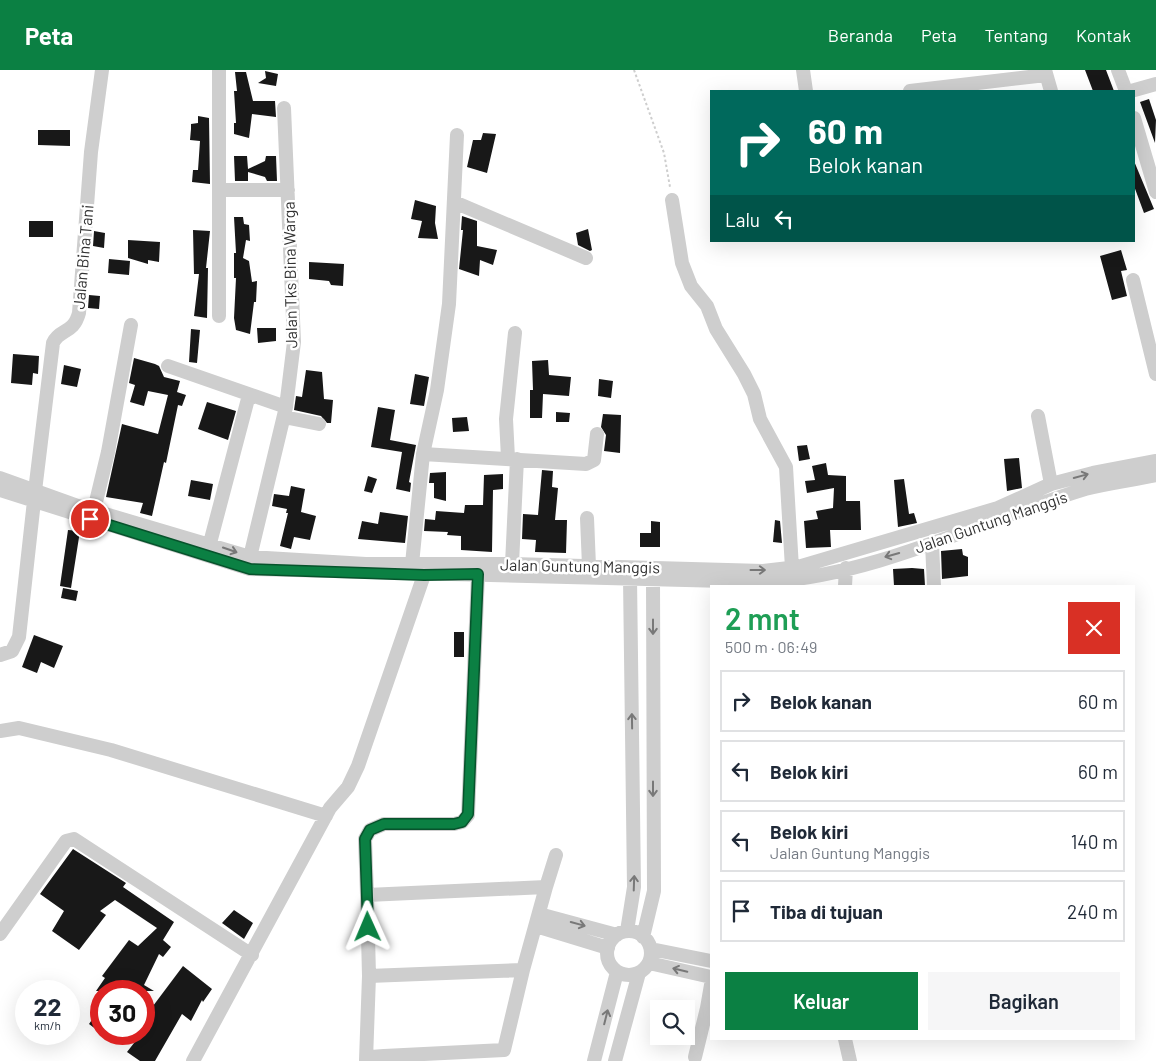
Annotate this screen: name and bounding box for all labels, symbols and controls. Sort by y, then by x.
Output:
text: Peta [25,21,73,50]
text: Beranda [828,24,893,46]
text: Peta [921,24,957,46]
text: Tentang [985,24,1048,46]
text: Kontak [1076,24,1131,46]
text: 60 m [808,109,883,151]
icon: right [725,110,790,175]
text: Belok kanan [808,151,923,177]
street label: Jalan Tks Bina Warga [279,201,300,349]
street label: Jalan Bina Tani [68,204,97,310]
icon: left [770,205,798,233]
text: Lalu [725,208,760,231]
one-way arrow [1072,471,1088,480]
street label: Jalan Guntung Manggis [912,486,1070,557]
pin [69,498,111,540]
icon: arrive [76,505,104,533]
one-way arrow [222,546,237,555]
one-way arrow [885,551,901,561]
street label: Jalan Guntung Manggis [500,555,660,576]
one-way arrow [750,565,766,575]
text: 2 mnt [725,600,800,636]
button: close [1068,602,1120,654]
one-way arrow [648,618,658,634]
text: 500 m · 06:49 [725,637,817,656]
icon: right [727,687,755,715]
text: Belok kanan [770,690,872,713]
text: 60 m [1078,690,1118,713]
one-way arrow [627,713,637,730]
icon: left [727,757,755,785]
text: Belok kiri [770,760,848,783]
text: 60 m [1078,760,1118,783]
one-way arrow [648,780,658,797]
text: Belok kiri [770,820,848,843]
icon: left [727,827,755,855]
text: 140 m [1071,830,1118,853]
text: Jalan Guntung Manggis [770,843,930,862]
one-way arrow [629,876,638,892]
icon: arrive [727,897,755,925]
position arrow [341,900,393,952]
text: Tiba di tujuan [770,900,883,923]
text: 240 m [1067,900,1118,923]
one-way arrow [569,920,585,930]
one-way arrow [673,965,689,975]
button: Keluar [725,972,918,1030]
button: Bagikan [928,972,1120,1030]
speed limit sign: 30 [90,980,155,1045]
text: 22 [33,991,62,1021]
map controls [650,1000,695,1045]
button: search [650,1000,695,1045]
one-way arrow [602,1009,611,1025]
text: km/h [34,1018,61,1032]

